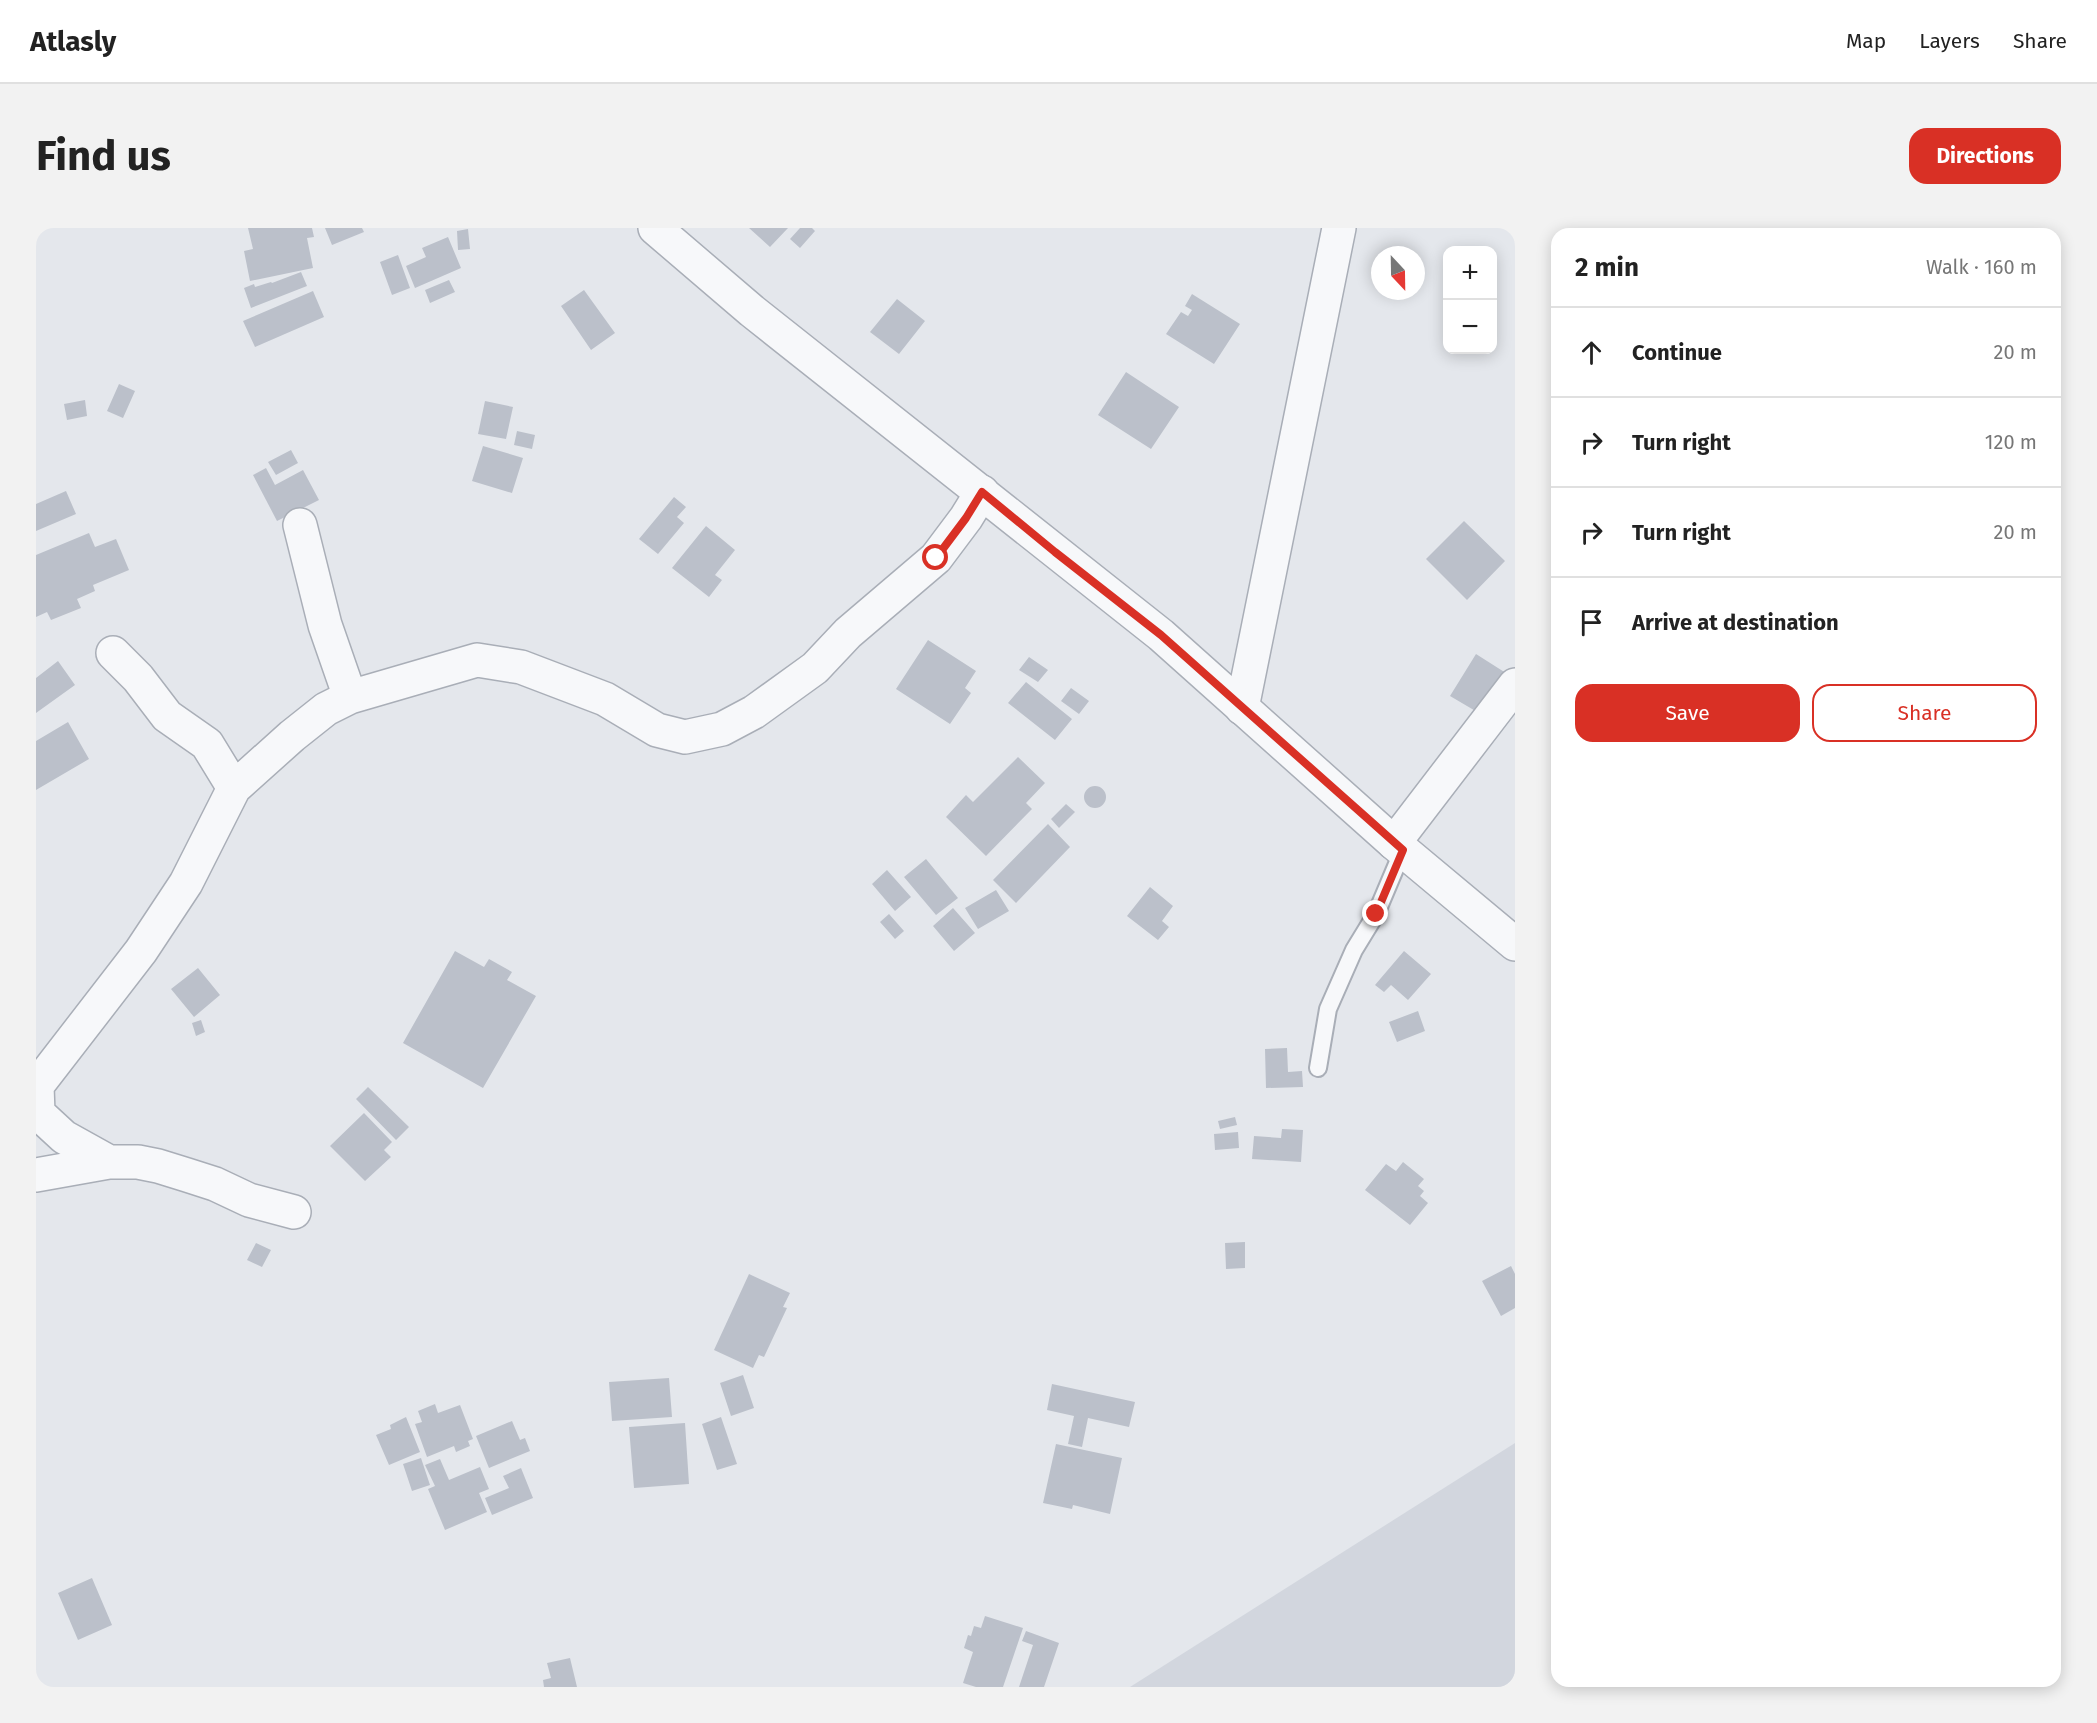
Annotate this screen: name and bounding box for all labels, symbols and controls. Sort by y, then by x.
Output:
text: Atlasly [30,25,116,58]
text: Map [1846,28,1886,54]
text: Layers [1919,28,1980,54]
text: Share [2013,28,2067,54]
button: Directions [1909,128,2061,184]
text: Find us [36,131,171,181]
north arrow [1371,246,1425,300]
map controls [1443,246,1497,354]
button: + [1443,246,1497,300]
text: 2 min [1575,252,1639,283]
text: Walk · 160 m [1926,255,2037,279]
button: − [1443,300,1497,354]
icon: ahead [1575,336,1608,369]
text: Continue [1632,339,1722,366]
text: 20 m [1994,340,2037,364]
icon: right [1575,426,1608,459]
text: Turn right [1632,429,1731,456]
text: 120 m [1985,430,2037,454]
icon: right [1575,516,1608,549]
text: Turn right [1632,519,1731,546]
text: 20 m [1994,520,2037,544]
route start [922,544,948,570]
icon: arrive [1575,606,1608,639]
text: Arrive at destination [1632,609,1839,636]
button: Save [1575,684,1800,742]
button: Share [1812,684,2037,742]
route end [1362,900,1388,926]

